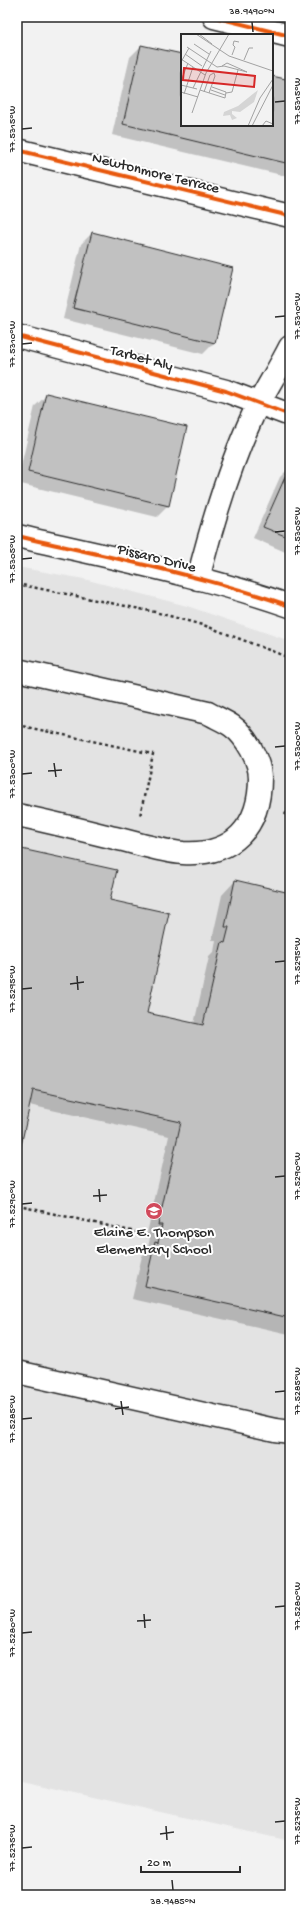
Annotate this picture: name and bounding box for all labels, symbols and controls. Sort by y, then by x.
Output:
text: 38.9490°N [228,6,275,18]
inset map [181,34,273,126]
text: 77.5315°W [292,77,304,125]
text: 77.5315°W [7,105,19,153]
street label: Newtonmore Terrace [90,149,221,199]
text: 77.5310°W [292,292,304,340]
text: 77.5310°W [7,320,19,368]
street label: Tarbet Aly [107,342,175,376]
text: 77.5305°W [292,507,304,556]
text: 77.5305°W [7,535,19,584]
street label: Pissaro Drive [114,540,198,577]
text: 77.5300°W [292,721,304,771]
text: 77.5300°W [7,749,19,799]
text: 77.5295°W [292,937,304,985]
text: 77.5295°W [7,965,19,1013]
text: 77.5290°W [292,1152,304,1201]
text: 77.5290°W [7,1180,19,1229]
school or university icon: Elaine E. Thompson Elementary School [144,1201,164,1221]
place label: Elaine E. Thompson Elementary School [94,1224,214,1259]
text: 77.5285°W [292,1367,304,1416]
text: 77.5285°W [7,1395,19,1444]
text: 77.5280°W [292,1582,304,1631]
text: 77.5280°W [7,1609,19,1658]
text: 77.5275°W [292,1797,304,1846]
text: 77.5275°W [7,1824,19,1873]
scale bar [141,1848,240,1874]
text: 20 m [147,1857,172,1871]
text: 38.9485°N [149,1896,196,1908]

